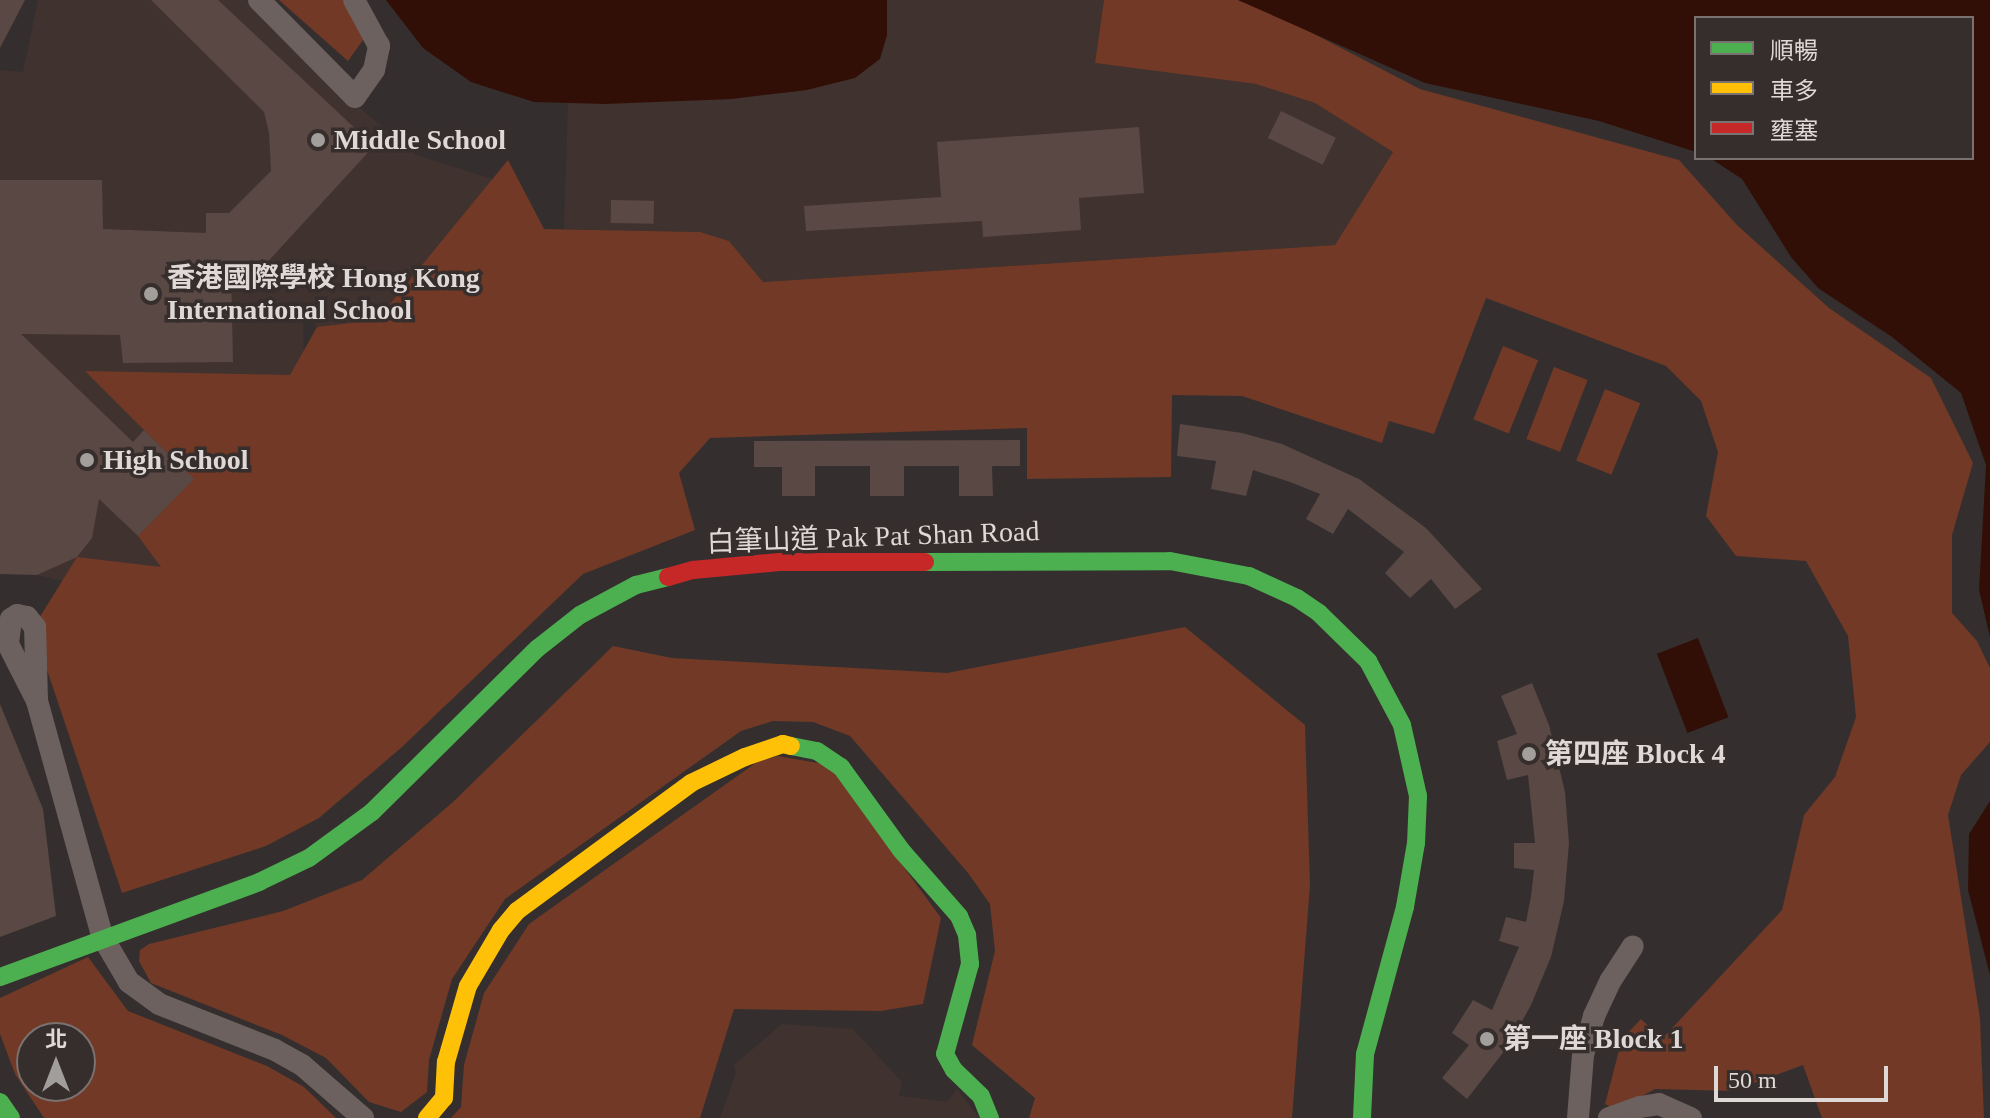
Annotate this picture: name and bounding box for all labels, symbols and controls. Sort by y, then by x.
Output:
legend [1694,16,1974,160]
text: 順暢 [1770,38,1818,64]
text: 車多 [1770,78,1818,104]
text: 壅塞 [1770,118,1818,144]
place label: Middle School [334,123,506,157]
marker: Middle School [309,131,327,149]
place label: 香港國際學校 Hong Kong International School [167,261,480,327]
marker: 香港國際學校 Hong Kong International School [142,285,160,303]
place label: High School [103,443,248,477]
marker: High School [78,451,96,469]
street label: 白筆山道 Pak Pat Shan Road [706,514,1040,560]
place label: 第四座 Block 4 [1545,737,1725,771]
marker: 第四座 Block 4 [1520,745,1538,763]
north arrow [16,1022,96,1102]
place label: 第一座 Block 1 [1503,1022,1683,1056]
text: 北 [45,1027,67,1052]
marker: 第一座 Block 1 [1478,1030,1496,1048]
scale bar [1718,1050,1892,1100]
text: 50 m [1728,1067,1777,1093]

